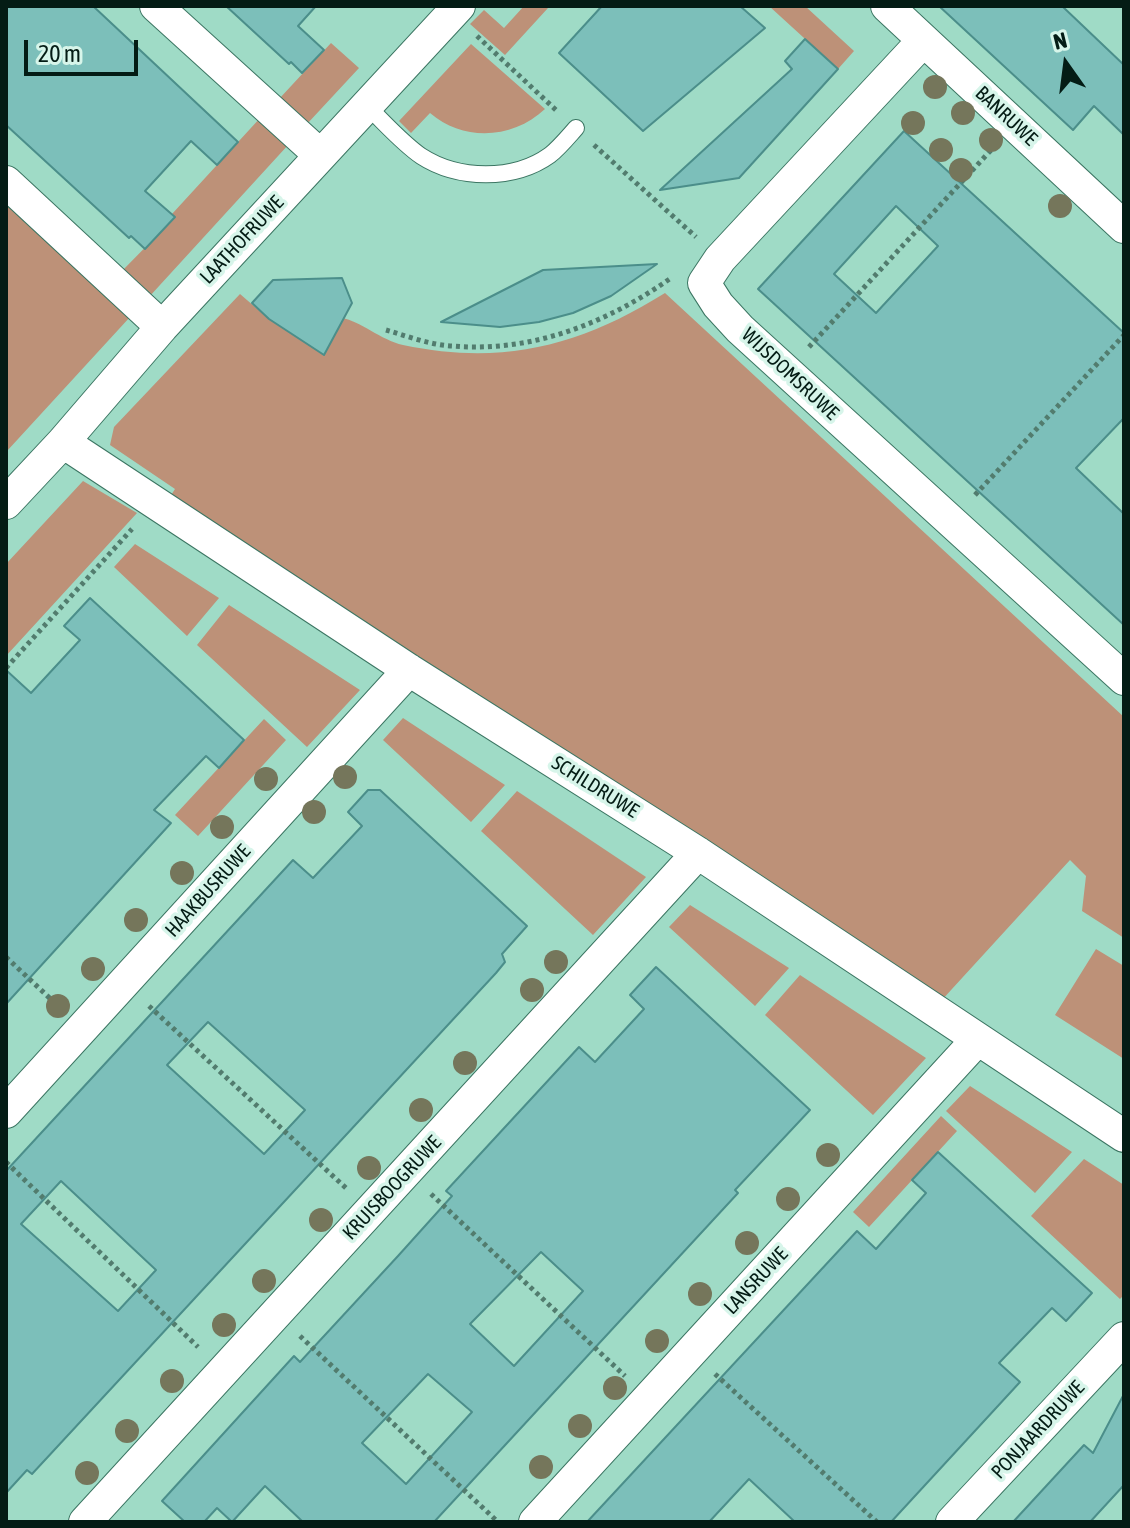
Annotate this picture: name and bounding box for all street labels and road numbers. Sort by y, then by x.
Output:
street label: BANRUWE [970,81,1042,151]
street label: LAATHOFRUWE [195,191,289,289]
street label: WIJSDOMSRUWE [737,323,843,425]
street label: SCHILDRUWE [547,751,643,823]
street label: HAAKBUSRUWE [160,840,256,942]
street label: KRUISBOOGRUWE [338,1131,446,1245]
street label: LANSRUWE [719,1243,793,1319]
street label: PONJAARDRUWE [986,1376,1090,1484]

